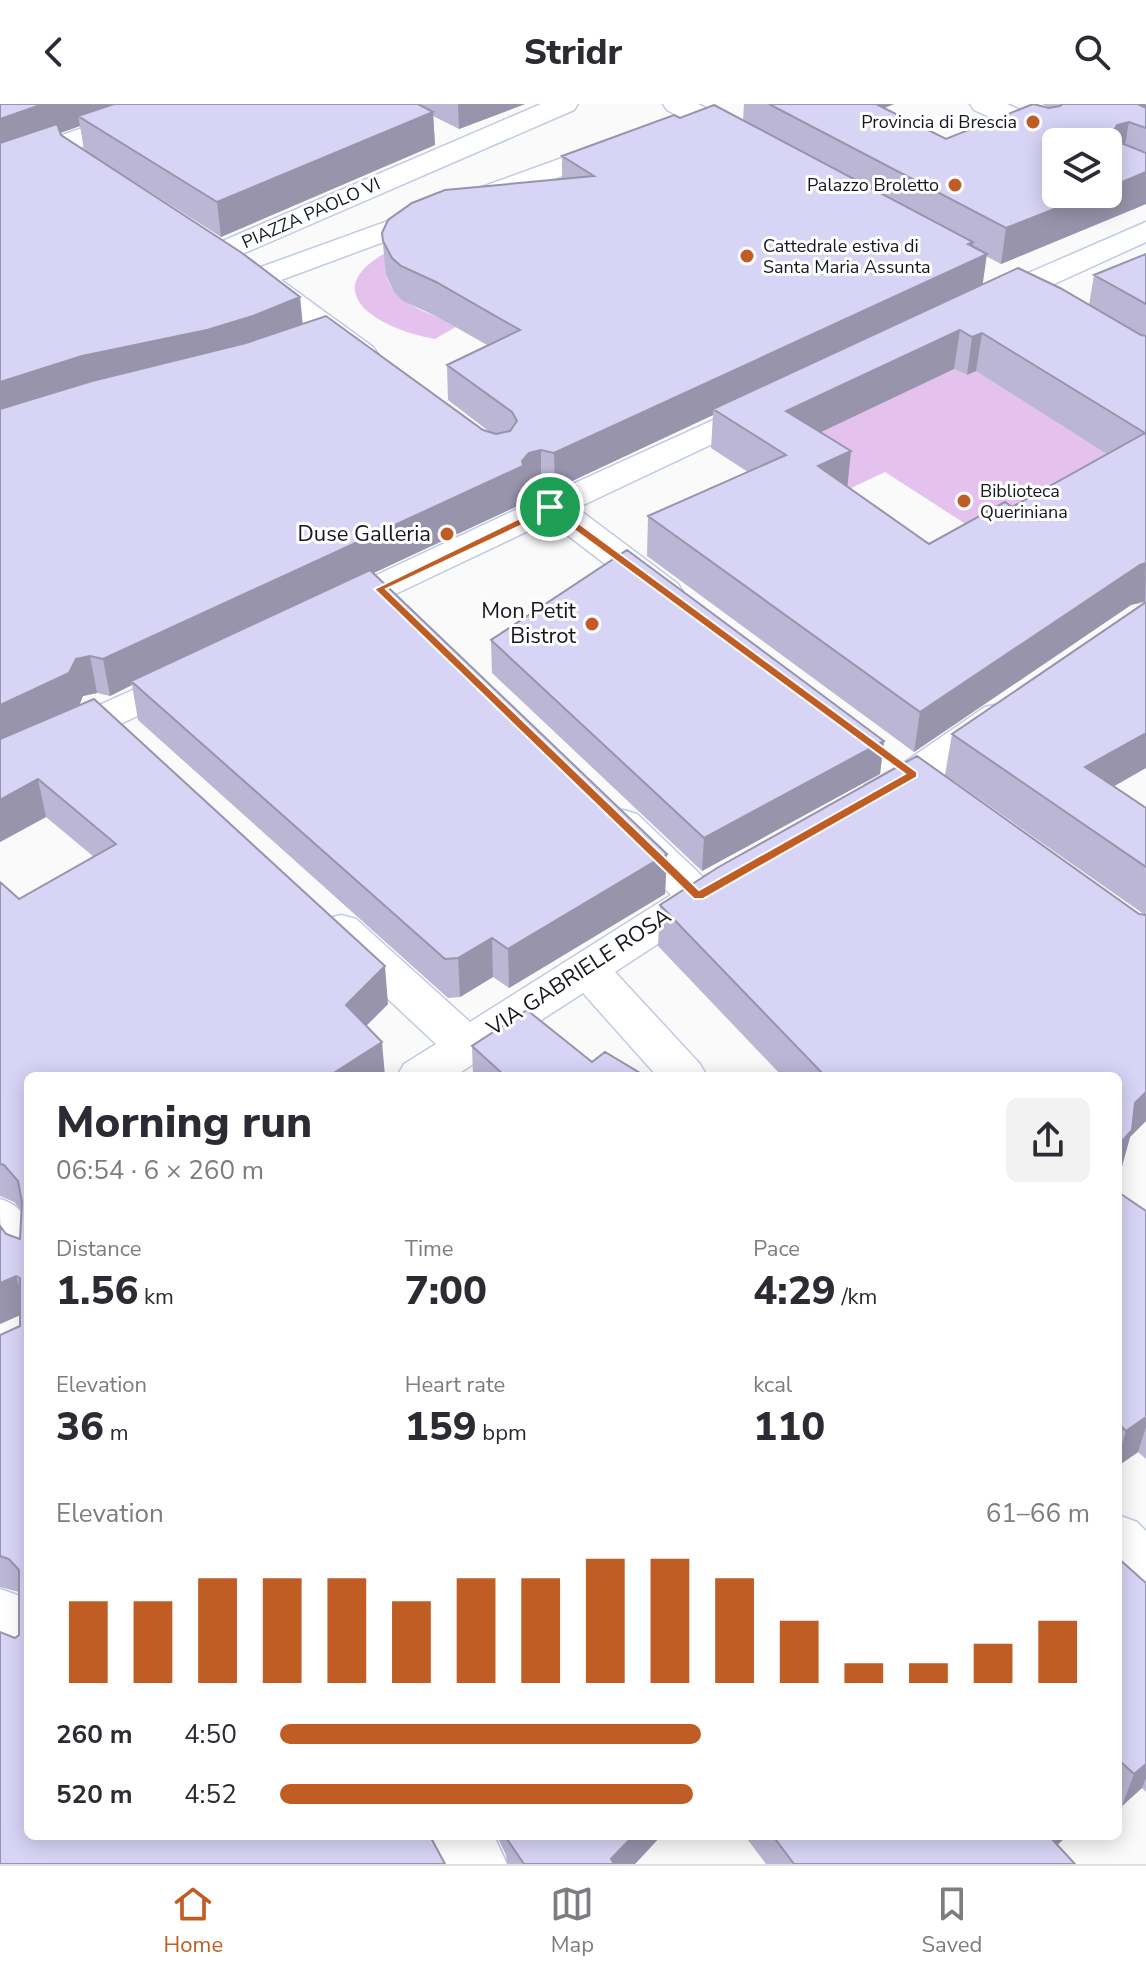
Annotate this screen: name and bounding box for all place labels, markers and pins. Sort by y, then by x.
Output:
place label: Provincia di Brescia [861,110,1017,134]
marker: Provincia di Brescia [1024,113,1042,131]
place label: Palazzo Broletto [807,173,939,197]
marker: Palazzo Broletto [946,176,964,194]
place label: Cattedrale estiva di Santa Maria Assunta [763,234,931,279]
marker: Cattedrale estiva di Santa Maria Assunta [738,247,756,265]
pin [516,473,584,541]
place label: Biblioteca Queriniana [980,479,1068,524]
marker: Biblioteca Queriniana [955,492,973,510]
place label: Duse Galleria [298,519,431,549]
marker: Duse Galleria [438,525,456,543]
place label: Mon Petit Bistrot [481,596,576,651]
marker: Mon Petit Bistrot [583,615,601,633]

